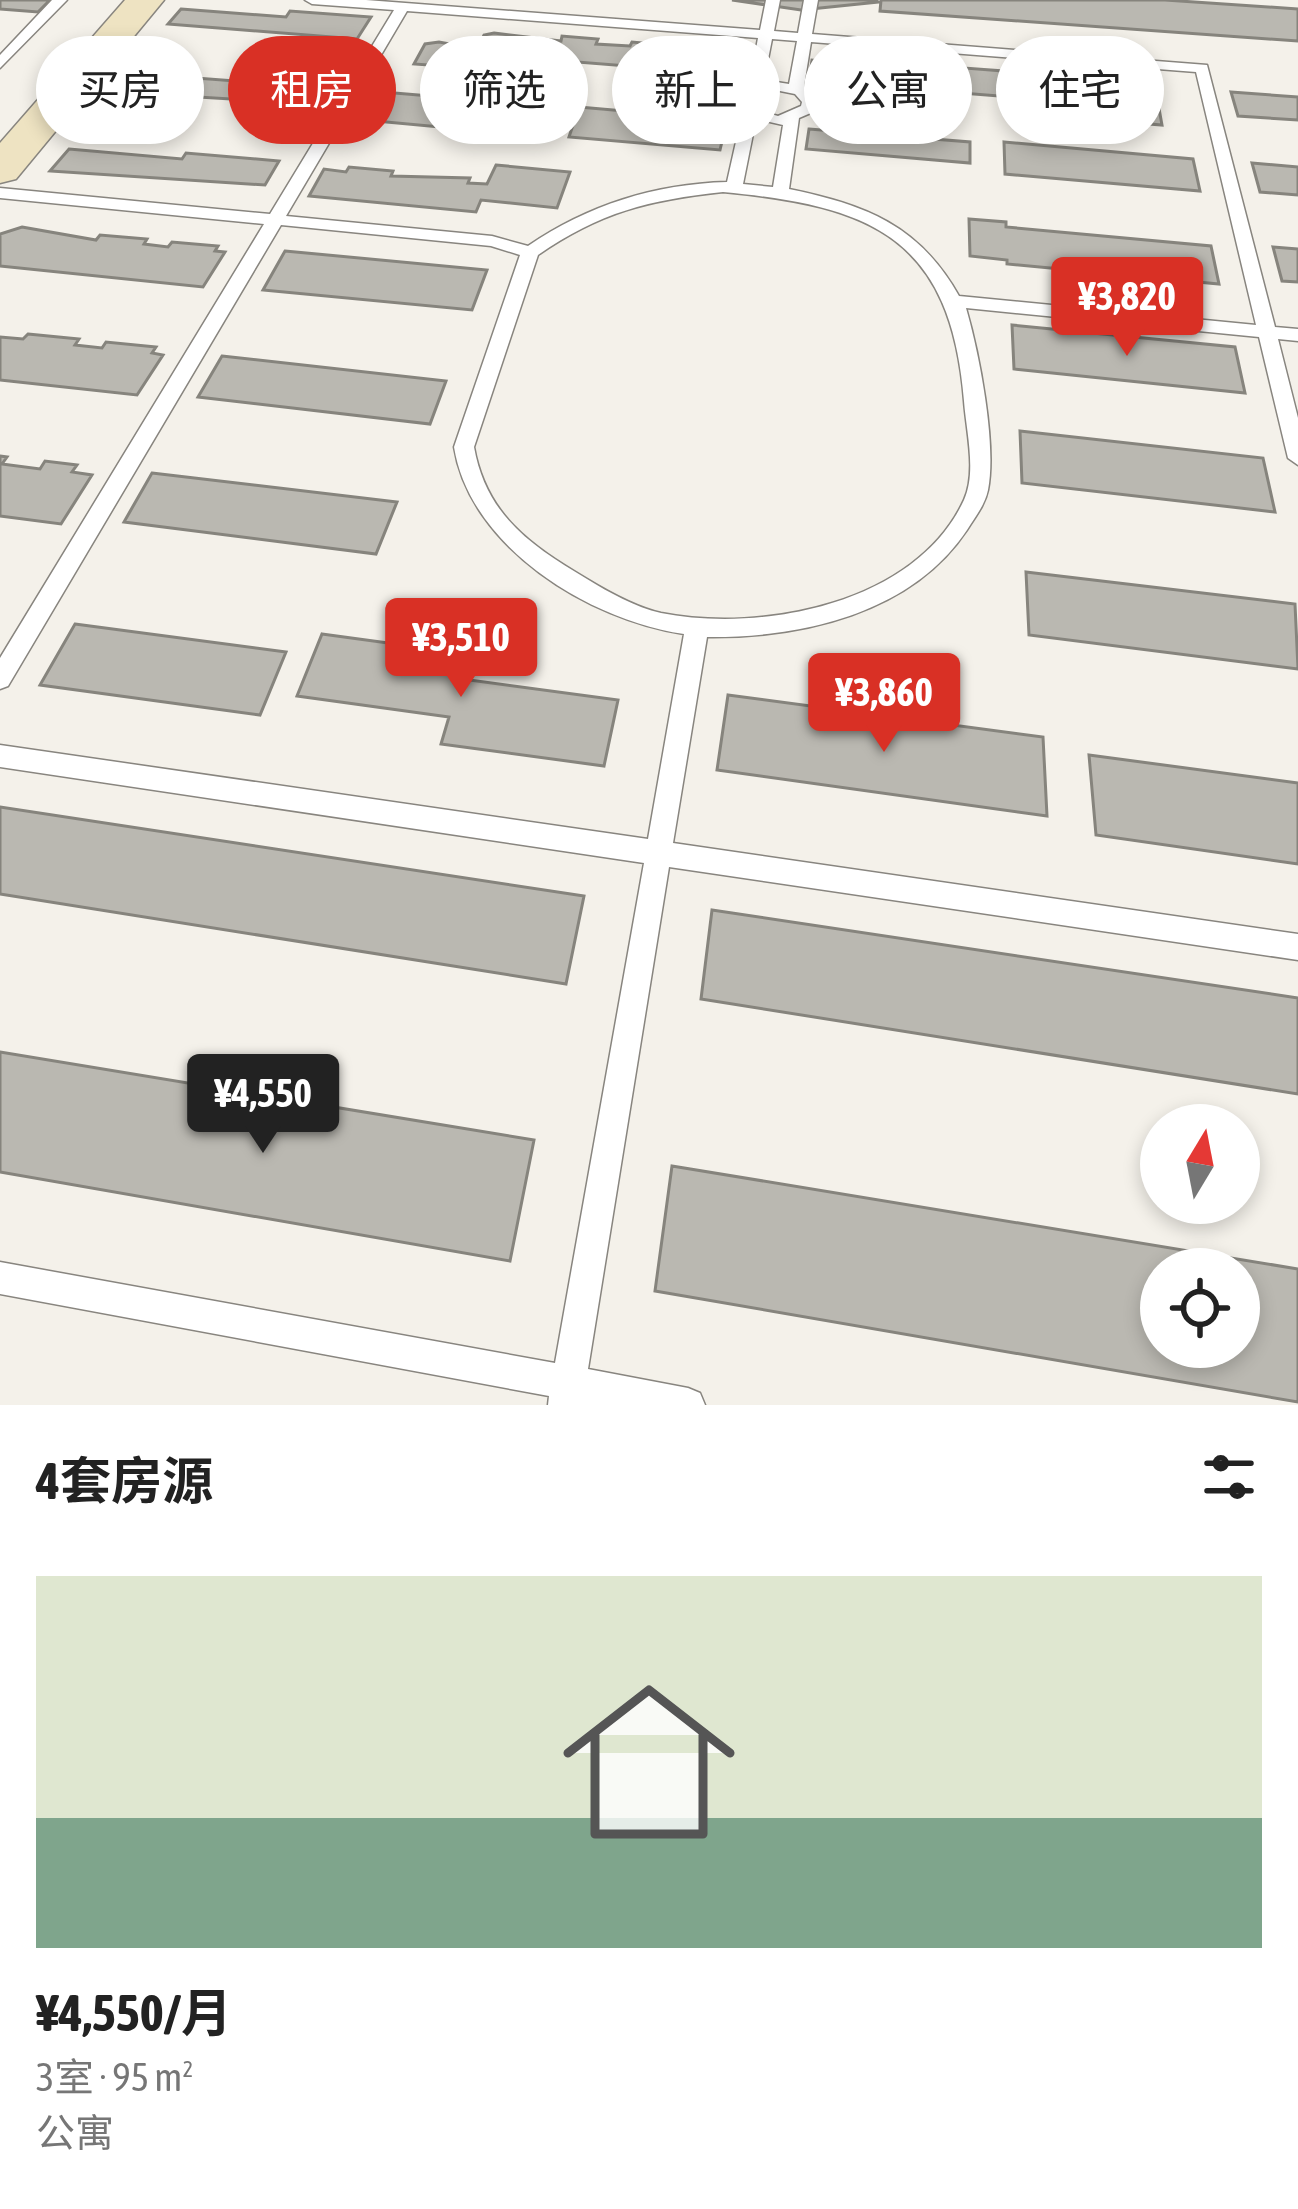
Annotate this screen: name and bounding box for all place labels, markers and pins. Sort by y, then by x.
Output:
pin: ¥3,820 [1029,257,1225,359]
pin: ¥3,510 [363,598,559,700]
pin: ¥3,860 [786,653,982,755]
pin: ¥4,550 [165,1054,361,1156]

